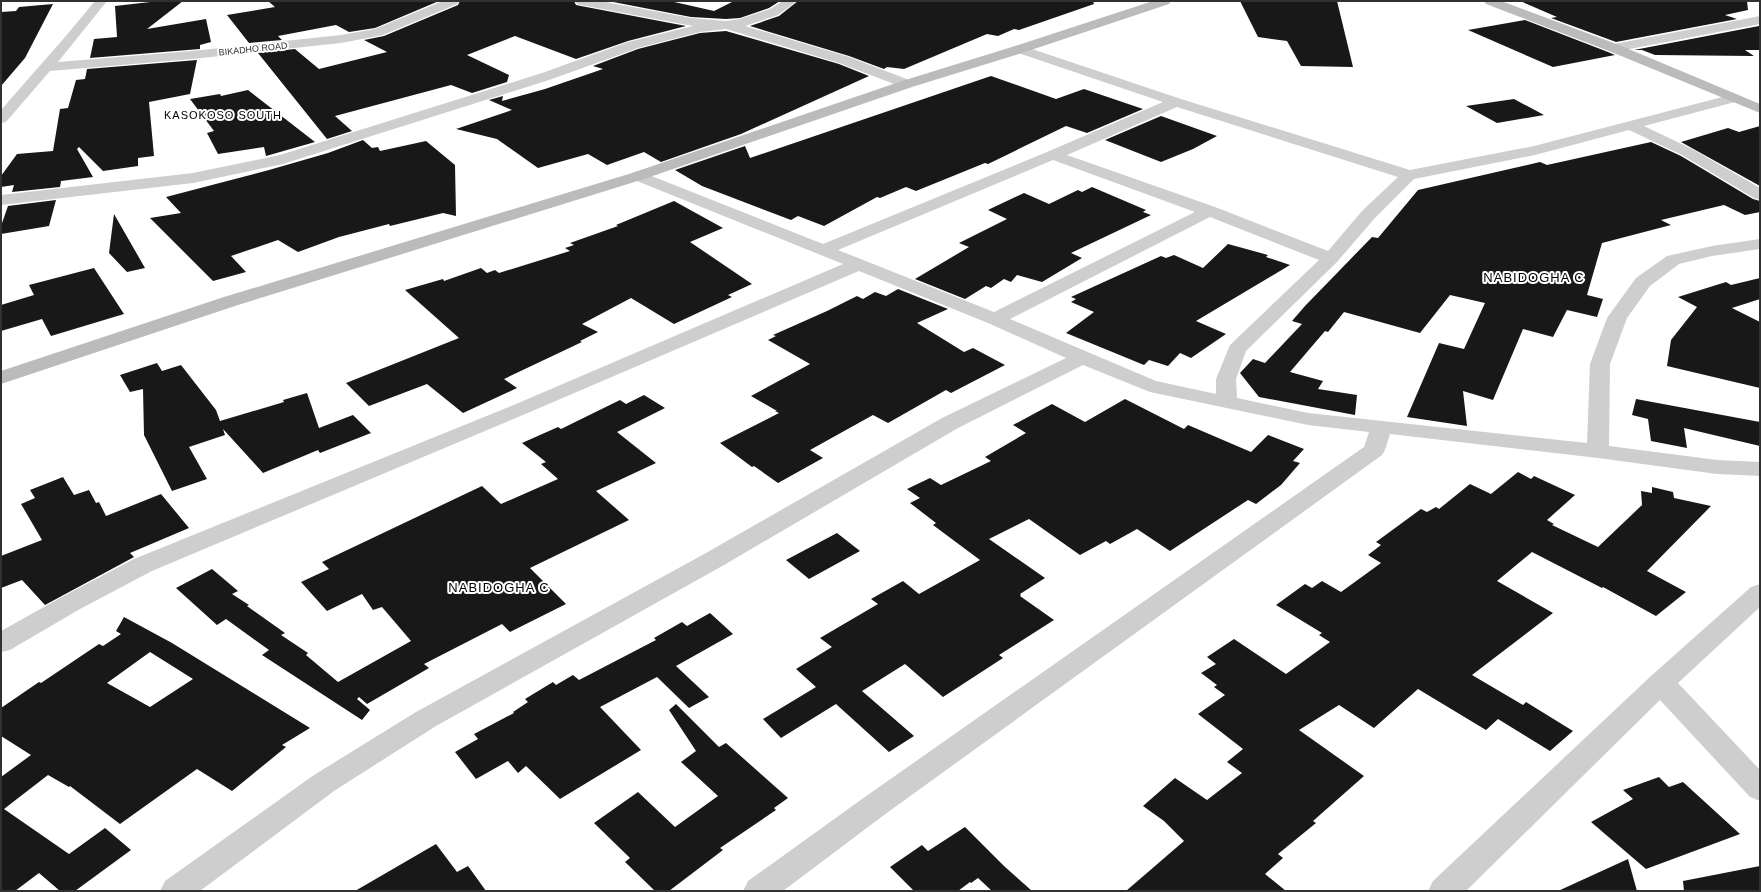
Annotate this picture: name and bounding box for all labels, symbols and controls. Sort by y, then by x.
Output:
street label: BIKADHO ROAD [218,40,288,58]
district label: KASOKOSO SOUTH [164,109,282,121]
district label: NABIDOGHA C [1483,270,1585,285]
district label: NABIDOGHA C [448,580,550,595]

